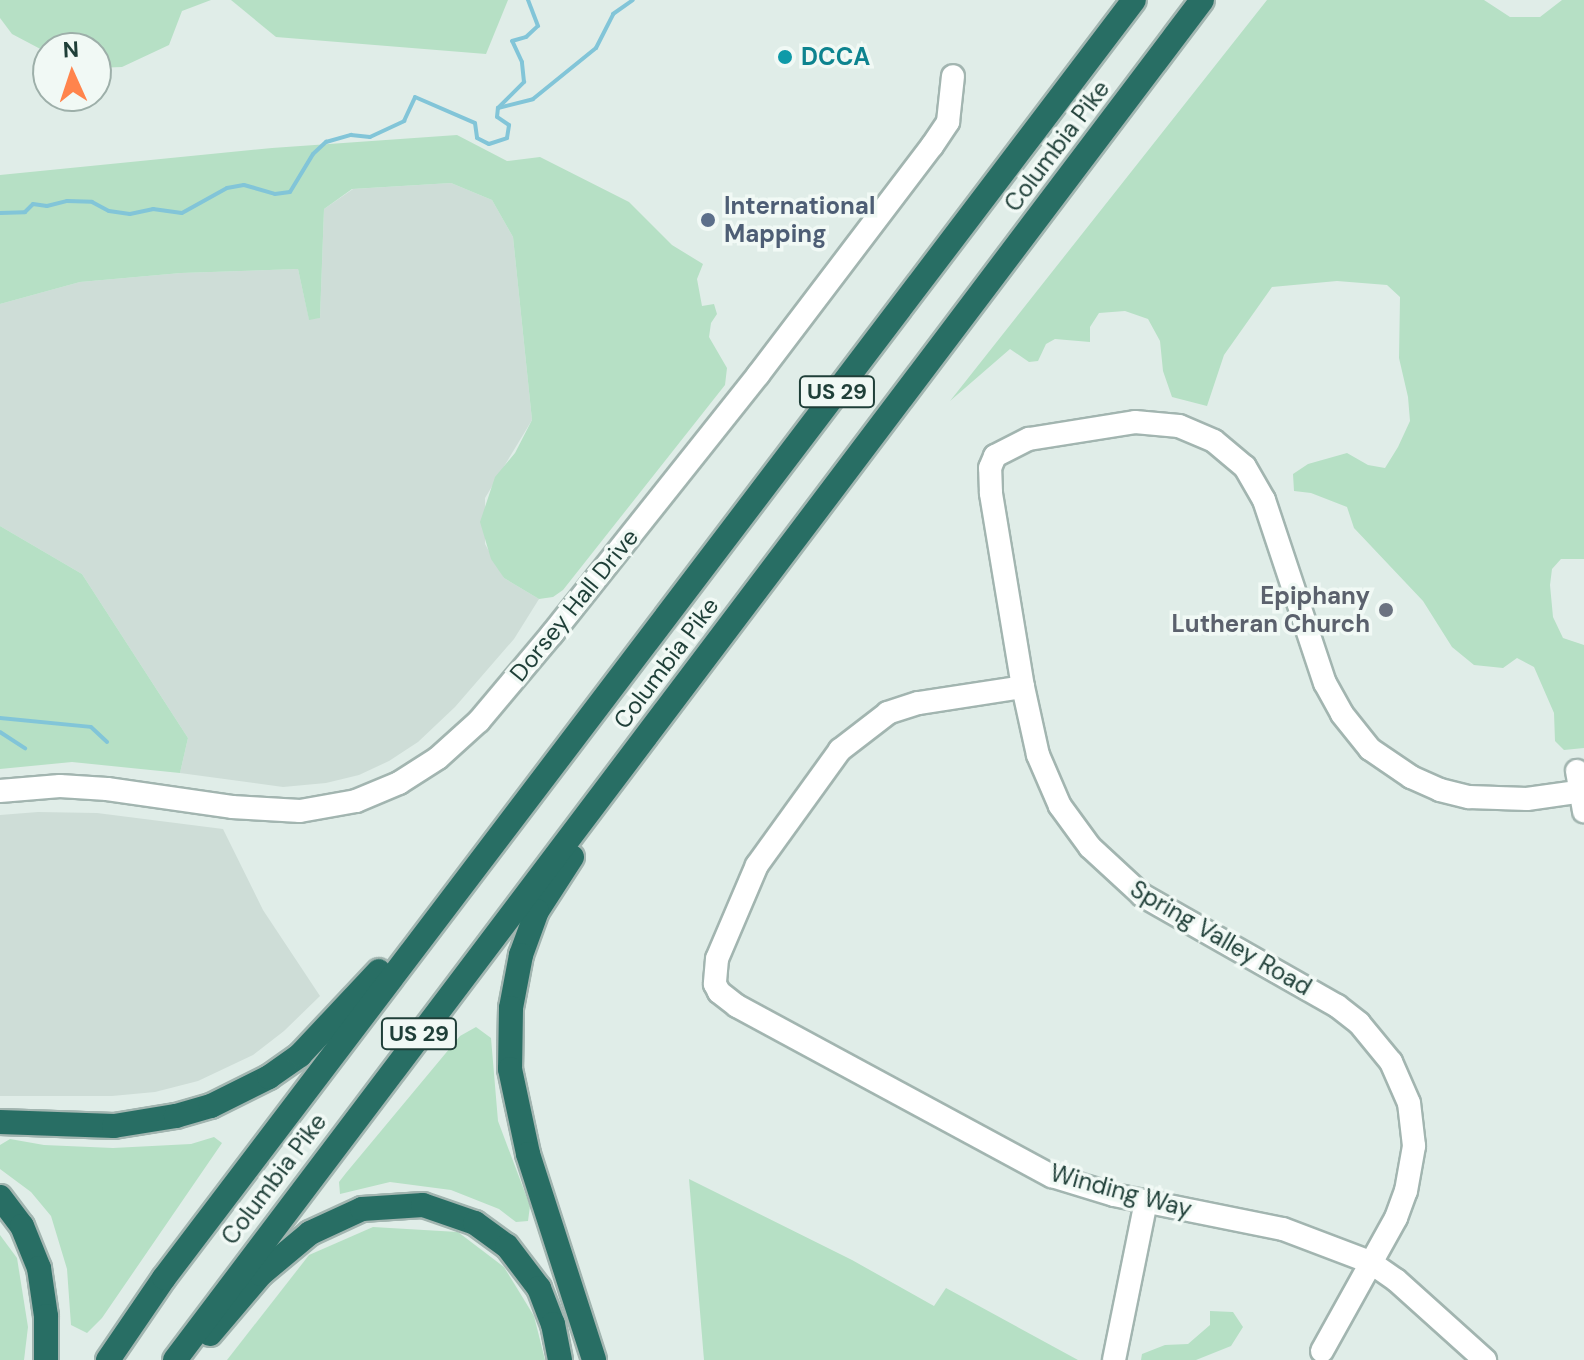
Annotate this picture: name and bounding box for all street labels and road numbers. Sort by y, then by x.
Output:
street label: Columbia Pike [998,75,1116,217]
road number: US 29 [797,374,877,410]
street label: Dorsey Hall Drive [504,523,644,687]
street label: Columbia Pike [607,592,725,734]
street label: Spring Valley Road [1125,874,1317,1002]
road number: US 29 [379,1016,459,1052]
street label: Columbia Pike [215,1108,333,1250]
street label: Winding Way [1047,1158,1195,1224]

